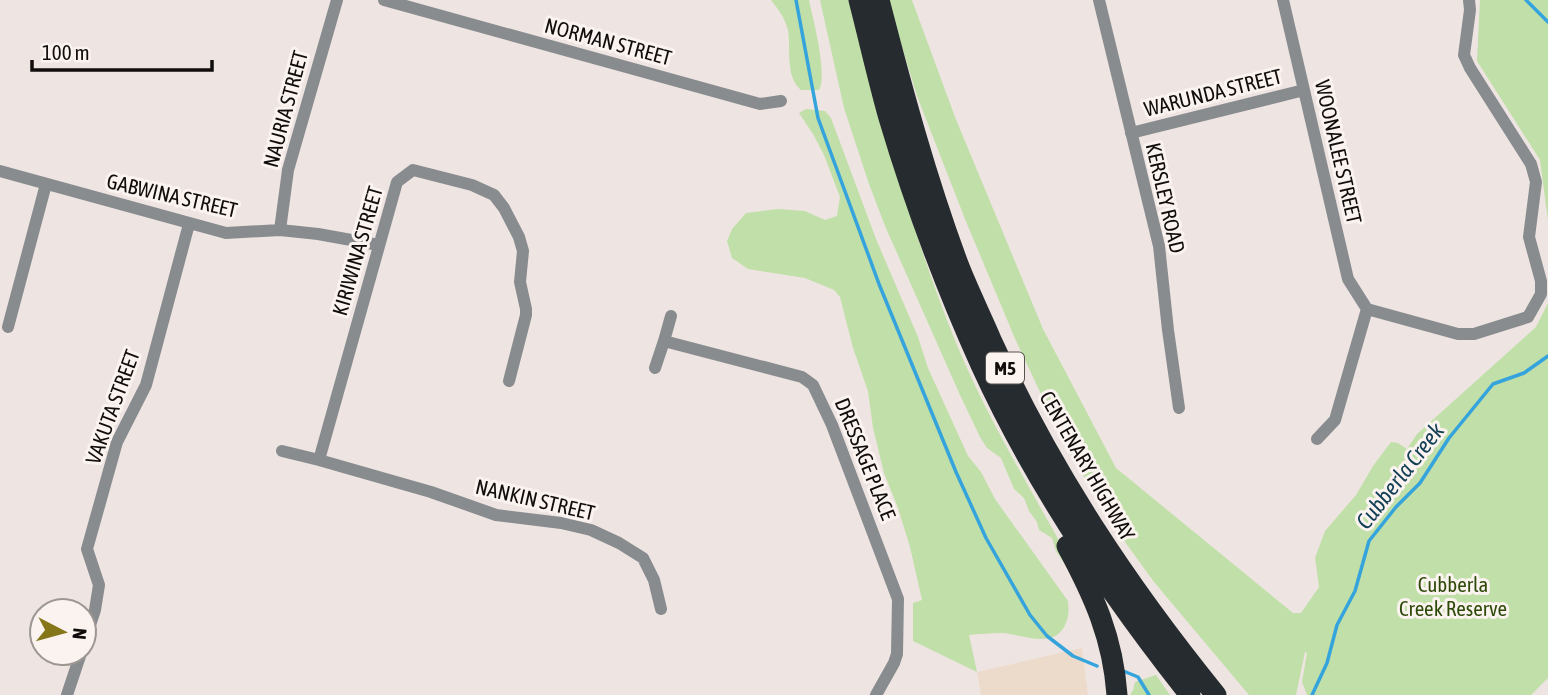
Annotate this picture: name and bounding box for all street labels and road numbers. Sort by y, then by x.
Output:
street label: NORMAN STREET [542,13,674,70]
street label: NAURIA STREET [258,48,312,170]
street label: WARUNDA STREET [1141,63,1284,121]
street label: WOONALEE STREET [1311,78,1367,226]
street label: KERSLEY ROAD [1142,140,1190,255]
street label: GABWINA STREET [105,168,240,222]
street label: KIRIWINA STREET [327,183,387,318]
street label: VAKUTA STREET [80,346,144,467]
road number: M5 [986,352,1024,384]
street label: CENTENARY HIGHWAY [1035,387,1141,545]
street label: DRESSAGE PLACE [831,394,901,523]
street label: NANKIN STREET [473,474,597,524]

